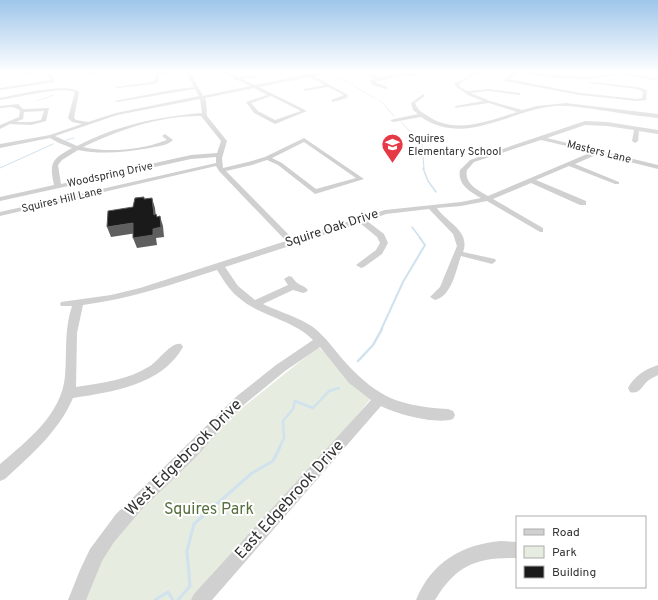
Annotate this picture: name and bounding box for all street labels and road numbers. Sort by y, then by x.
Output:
street label: Masters Lane [565,137,633,167]
street label: Woodspring Drive [66,159,154,191]
street label: Squires Hill Lane [20,184,104,216]
street label: Squire Oak Drive [283,206,381,252]
street label: West Edgebrook Drive [121,395,247,521]
street label: East Edgebrook Drive [231,436,349,564]

